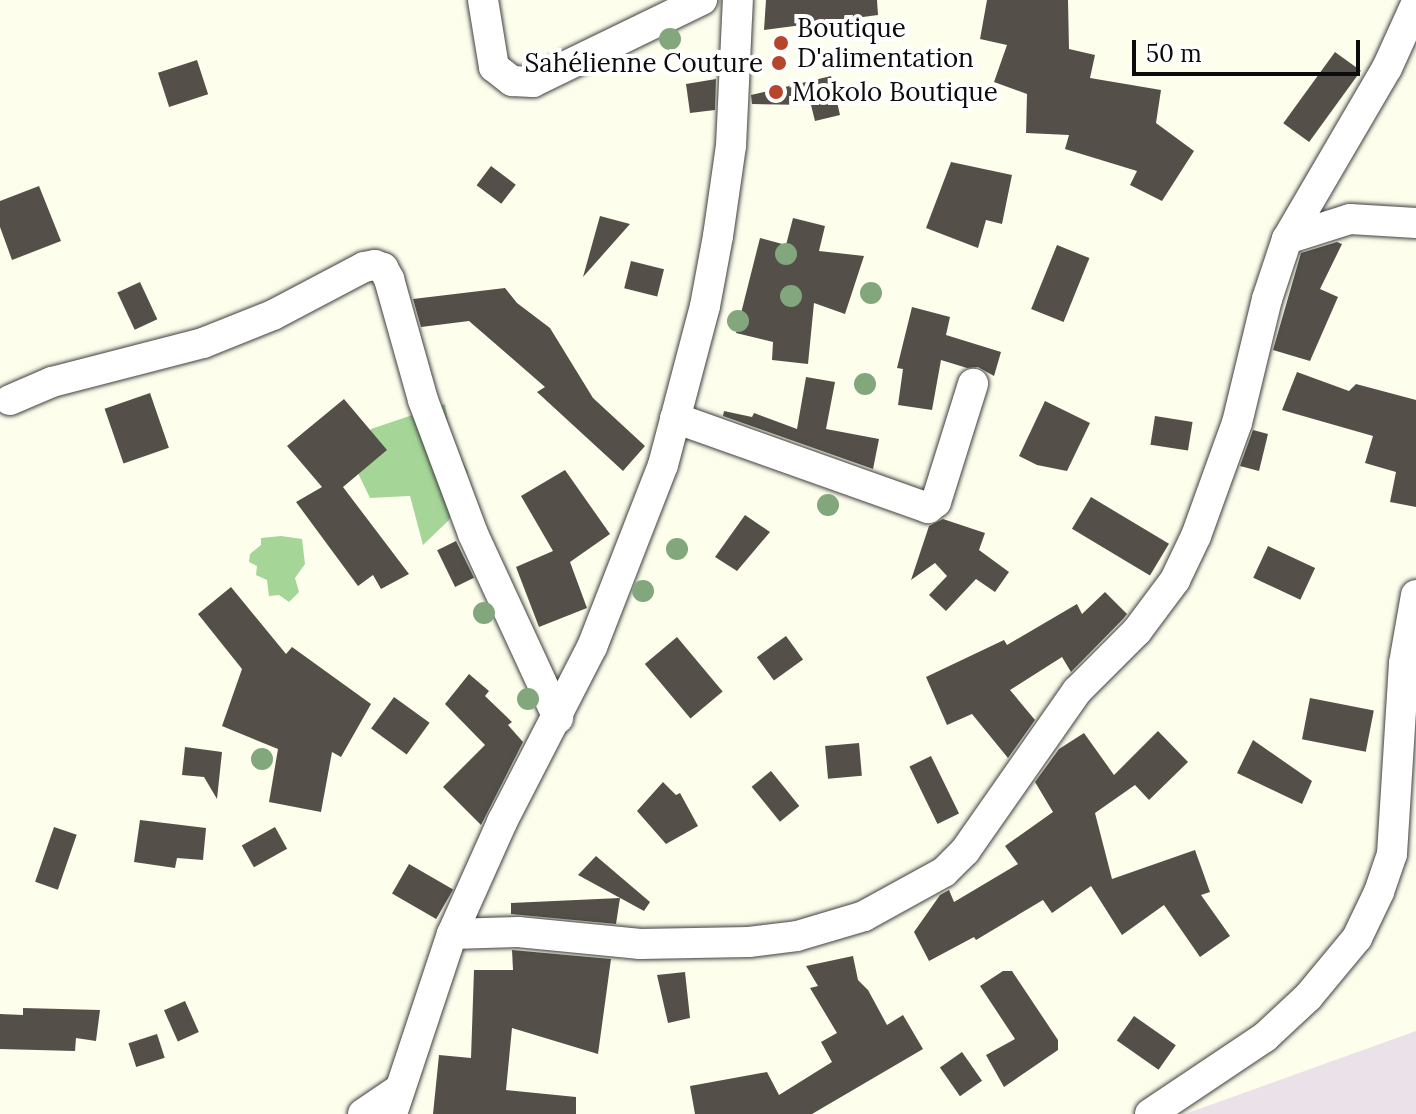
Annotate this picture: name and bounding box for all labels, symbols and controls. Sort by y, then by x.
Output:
place label: Boutique D'alimentation [797,12,974,74]
scale bar [1136,24,1364,74]
marker: Boutique D'alimentation [772,34,790,52]
text: 50 m [1146,38,1202,69]
place label: Sahélienne Couture [525,47,763,79]
marker: Sahélienne Couture [770,54,788,72]
place label: Mokolo Boutique [792,76,998,108]
marker: Mokolo Boutique [767,83,785,101]

